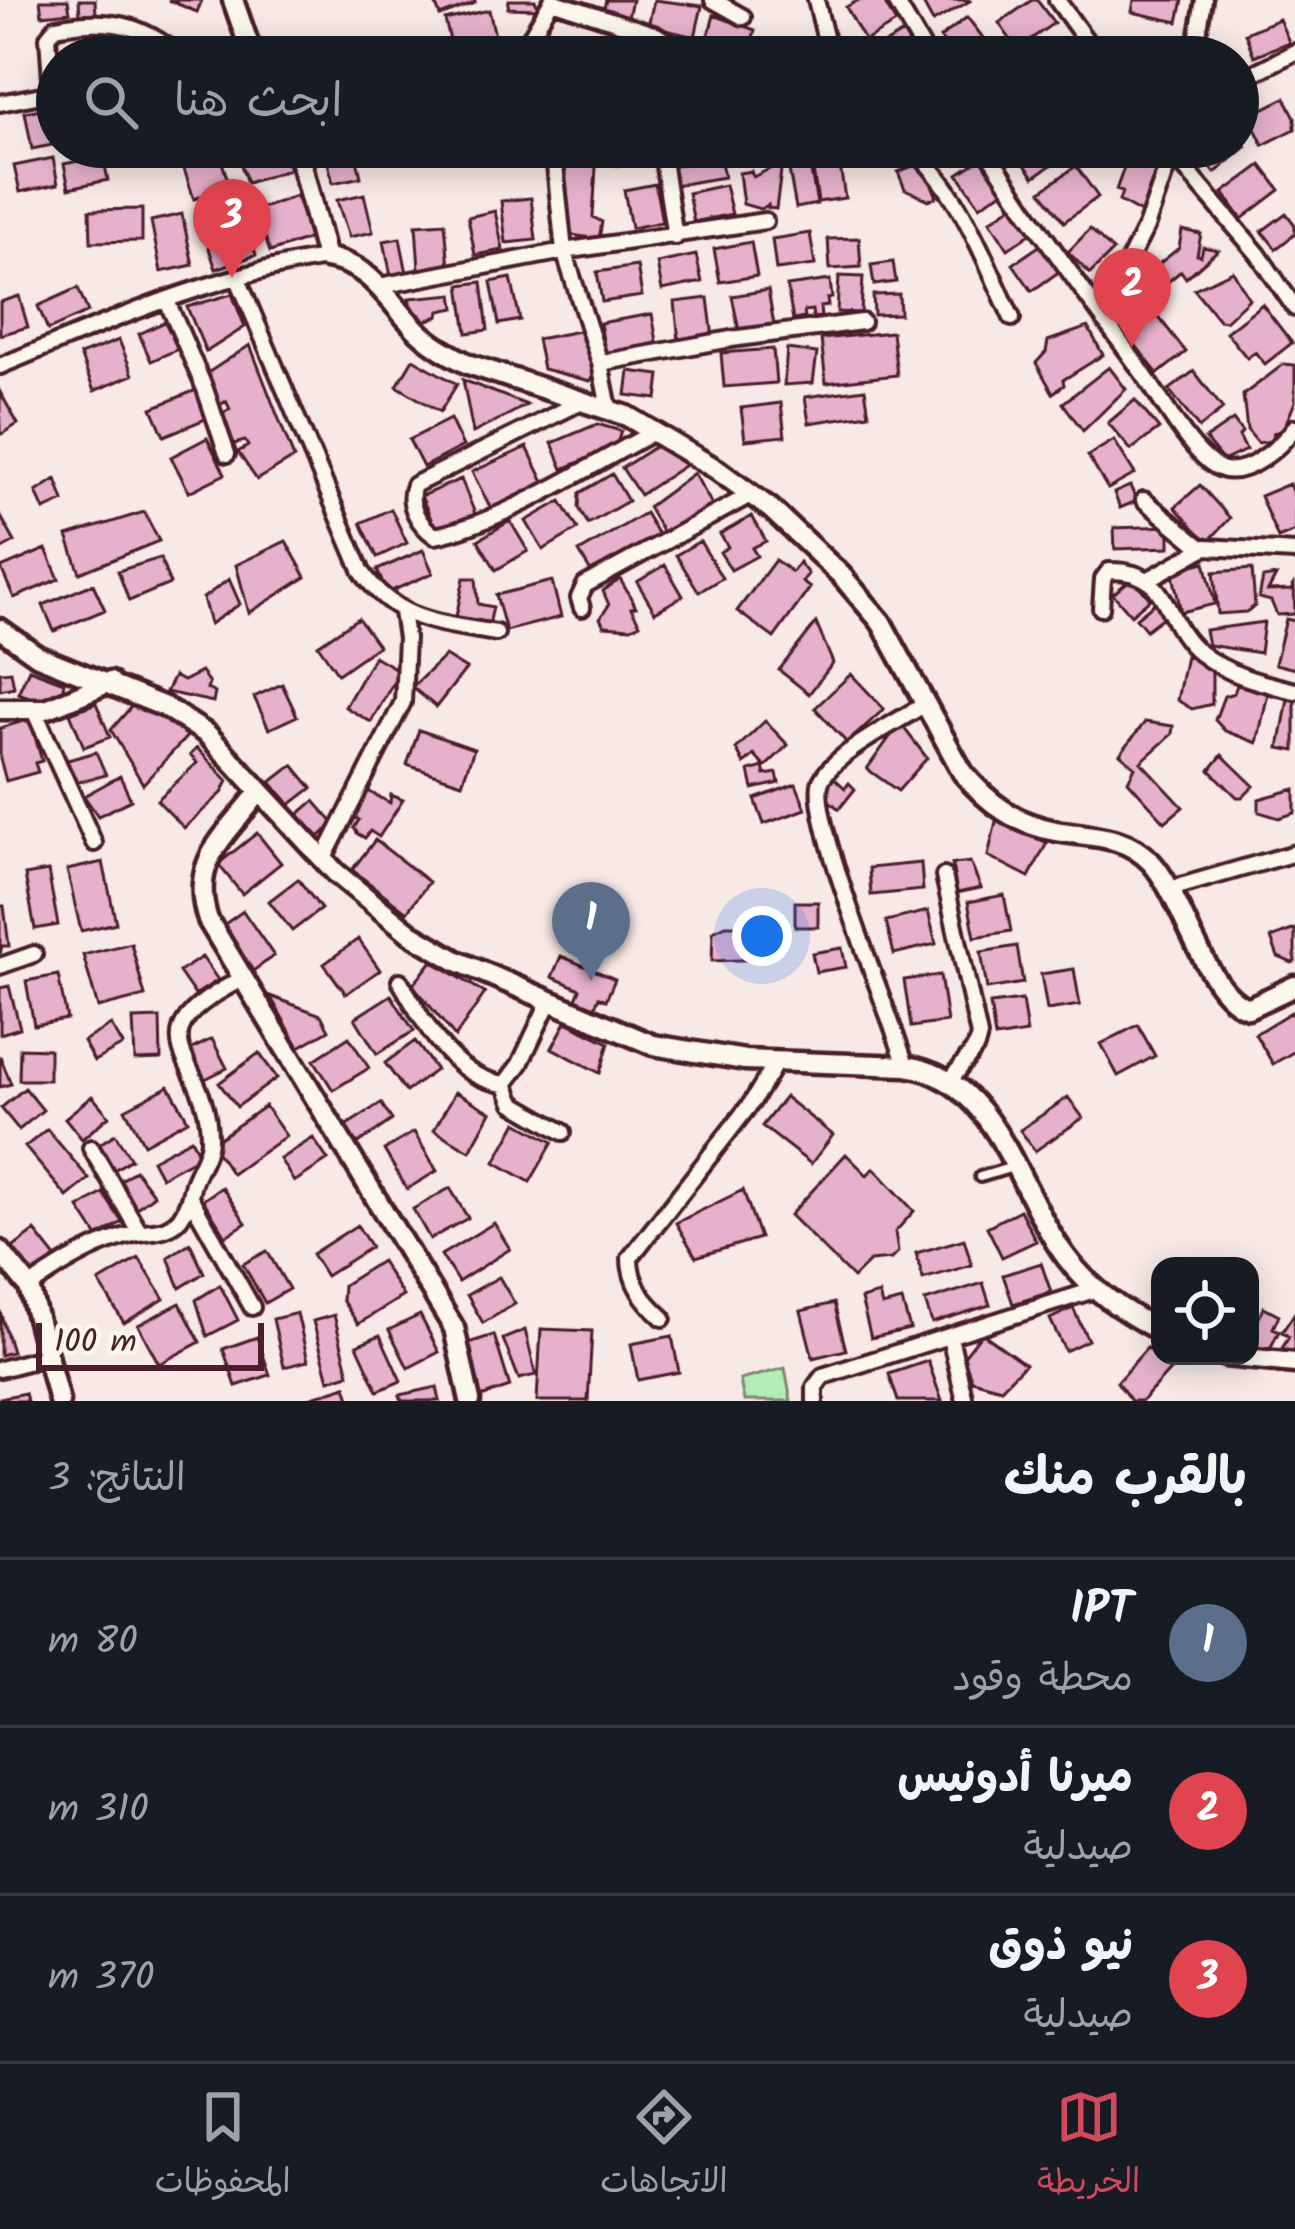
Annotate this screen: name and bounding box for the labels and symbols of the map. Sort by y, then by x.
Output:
pin: 3 [193,179,271,278]
pin: 2 [1093,248,1171,347]
pin: 1 [552,882,630,981]
your location [732,906,792,966]
scale bar [36,1317,264,1370]

